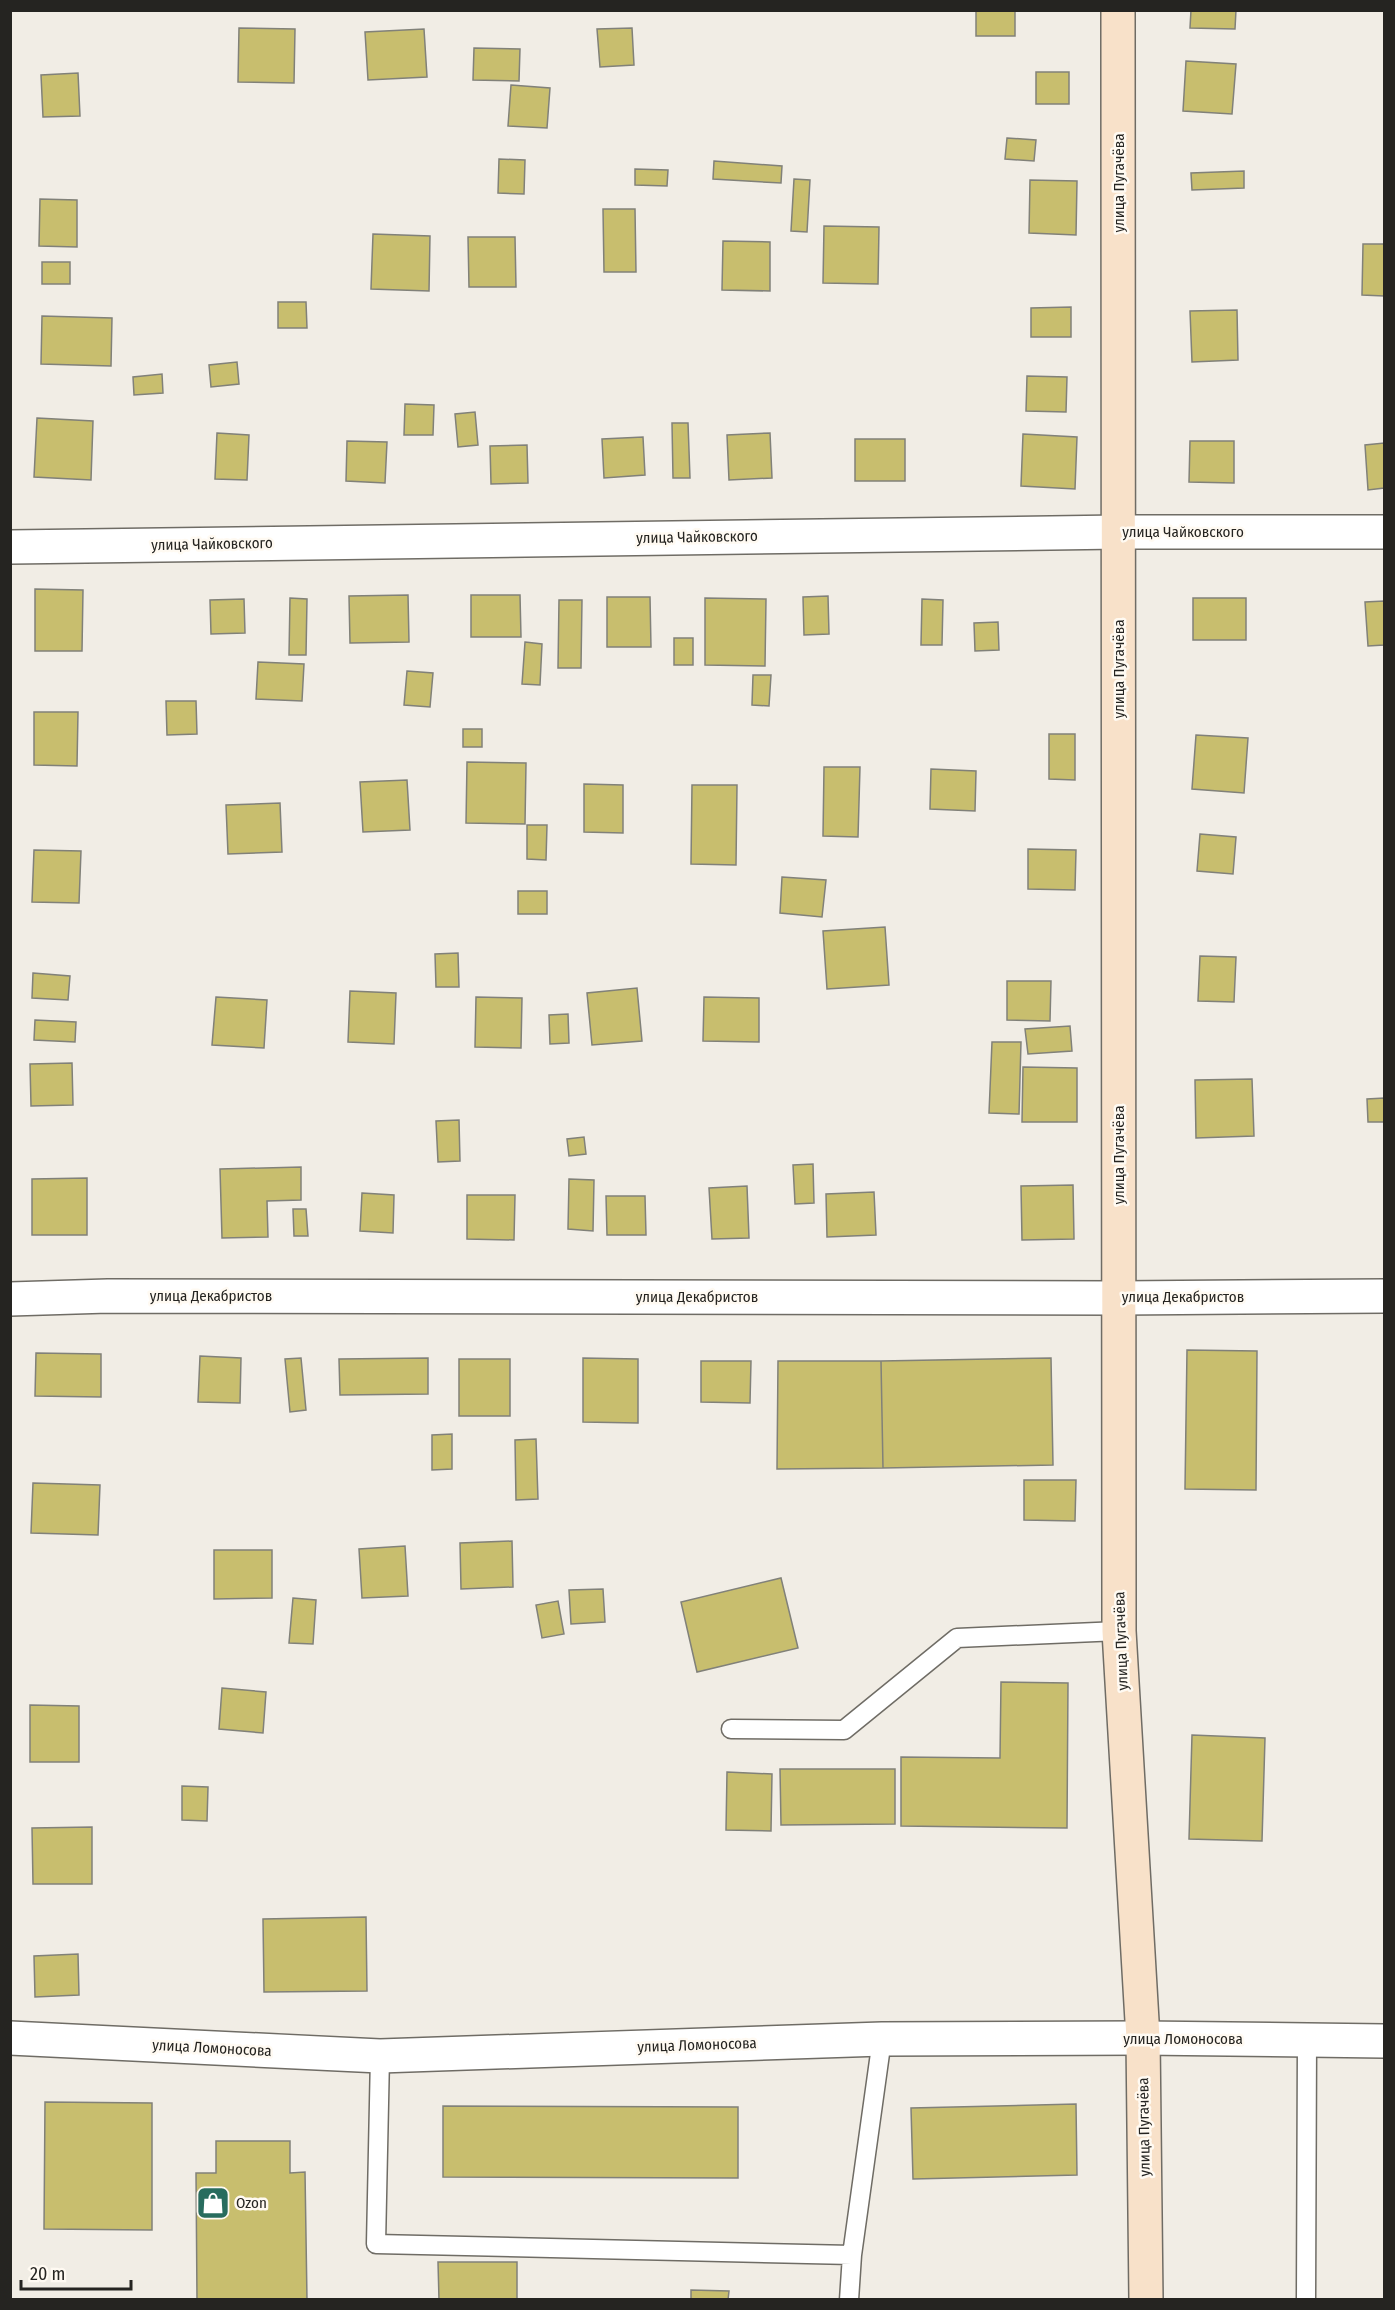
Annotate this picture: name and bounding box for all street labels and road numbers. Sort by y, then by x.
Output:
street label: улица Пугачёва [1110,133,1128,233]
street label: улица Чайковского [1122,523,1244,541]
street label: улица Чайковского [636,527,758,547]
street label: улица Чайковского [151,534,273,554]
street label: улица Пугачёва [1110,619,1128,719]
street label: улица Пугачёва [1110,1105,1128,1205]
street label: улица Декабристов [150,1287,272,1305]
street label: улица Декабристов [636,1288,758,1306]
street label: улица Декабристов [1122,1288,1244,1306]
street label: улица Пугачёва [1110,1591,1132,1691]
street label: улица Ломоносова [1123,2030,1243,2048]
street label: улица Ломоносова [637,2034,757,2056]
street label: улица Ломоносова [152,2036,272,2060]
street label: улица Пугачёва [1134,2077,1154,2177]

